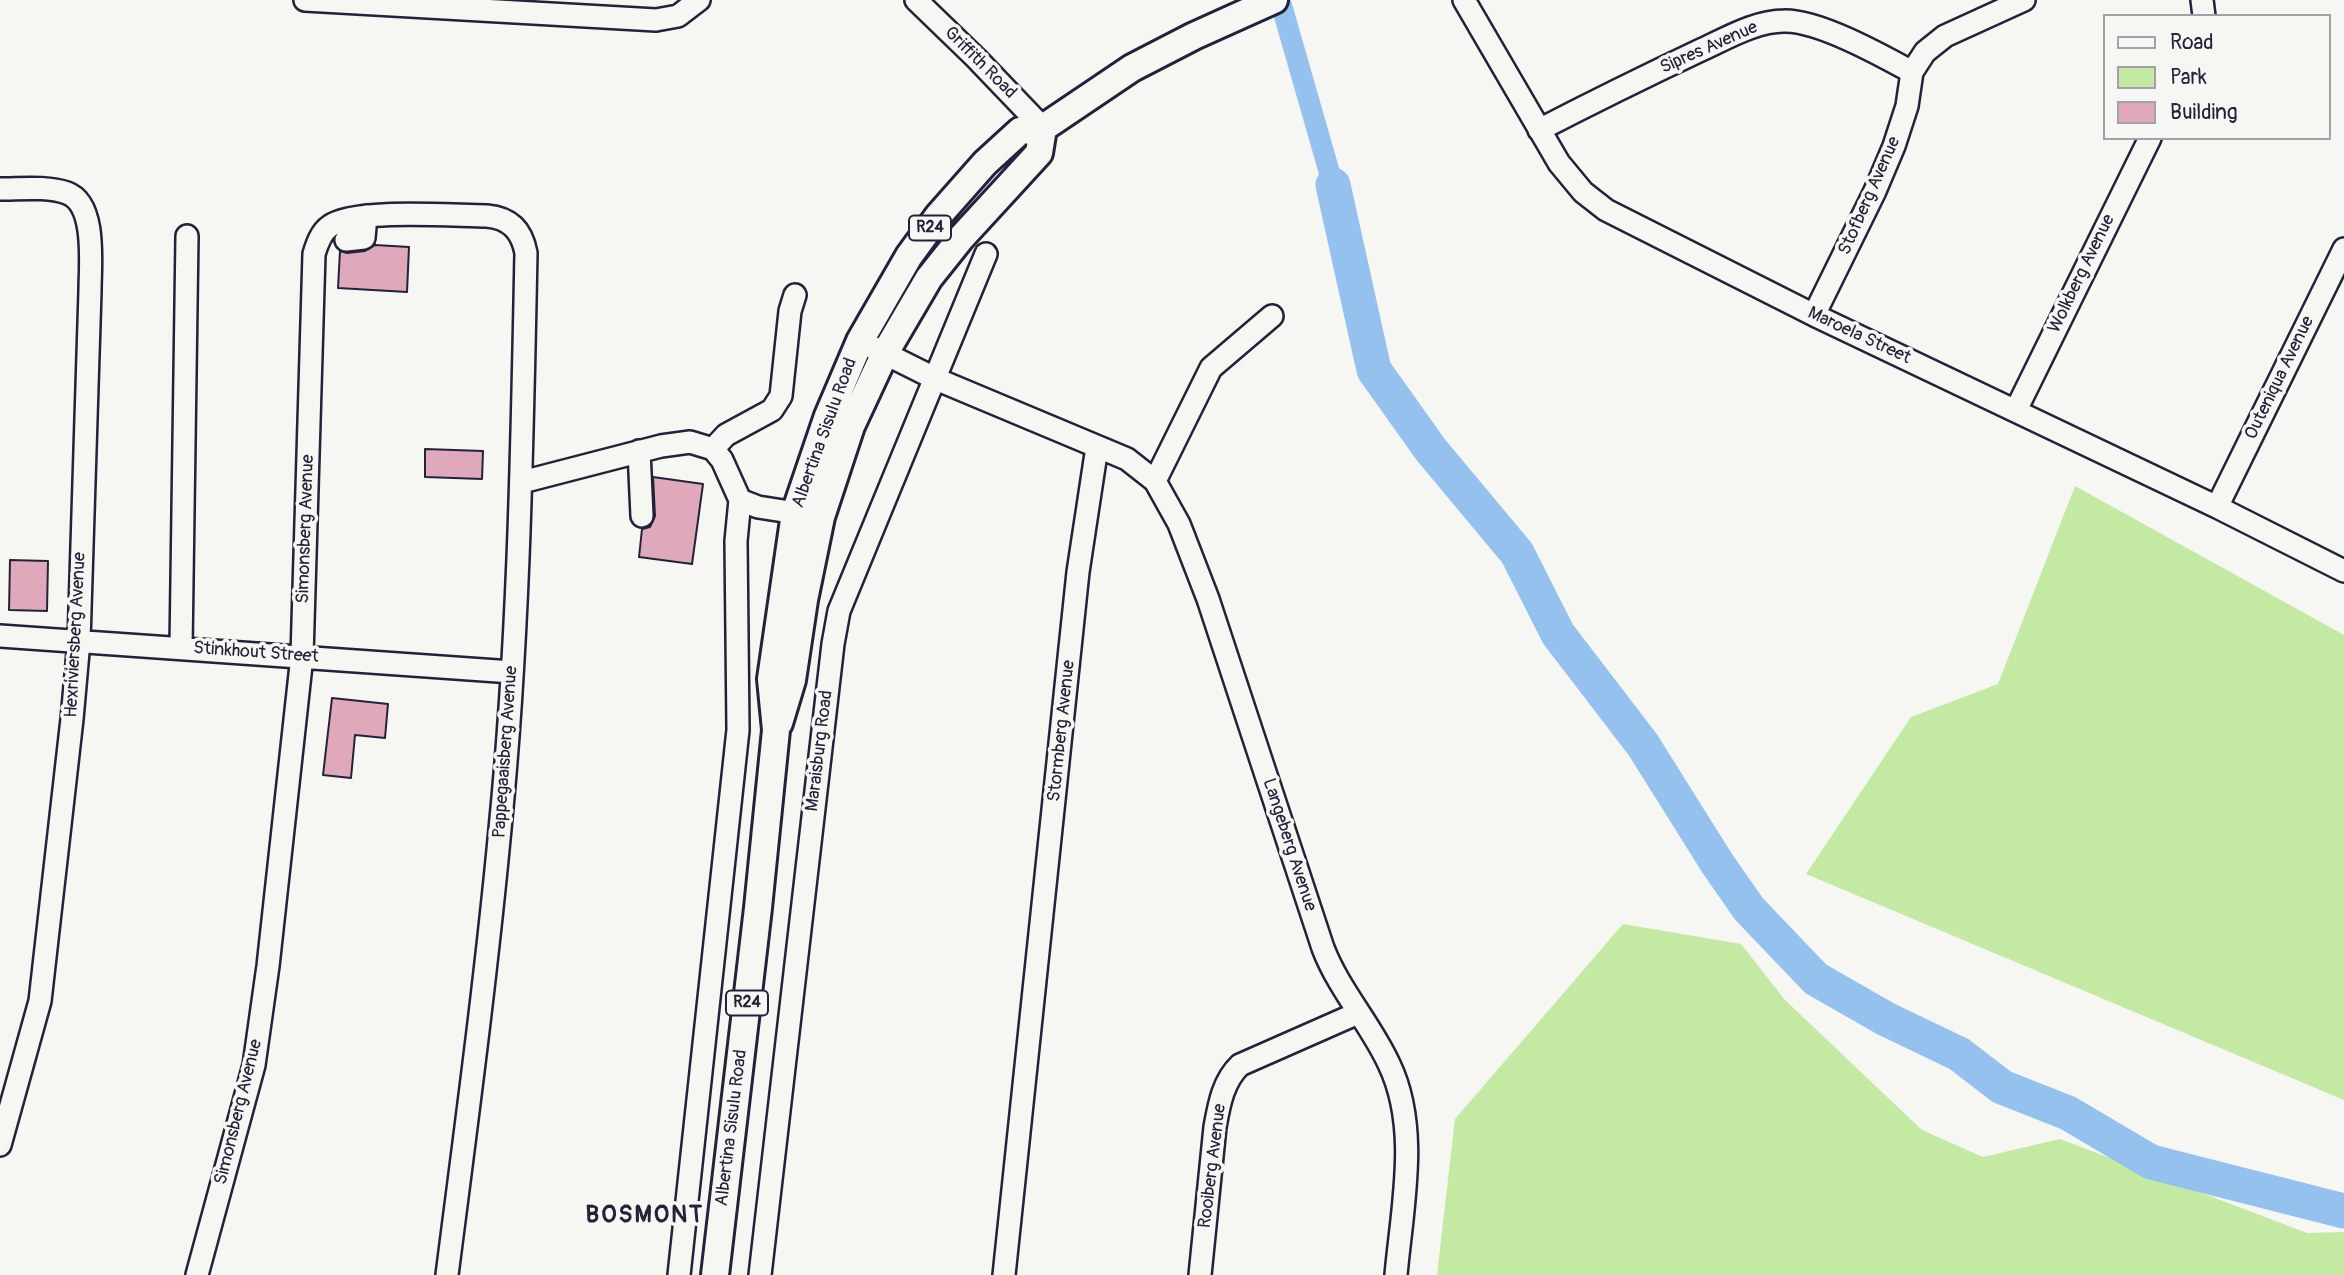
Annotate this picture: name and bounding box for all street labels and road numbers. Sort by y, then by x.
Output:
street label: Sipres Avenue [1657,17,1761,79]
street label: Griffith Road [939,22,1021,104]
street label: Stofberg Avenue [1834,134,1906,258]
street label: Wolkberg Avenue [2044,211,2120,337]
road number: R24 [909,216,951,240]
street label: Maroela Street [1804,303,1914,369]
street label: Outeniqua Avenue [2241,313,2319,443]
street label: Albertina Sisulu Road [788,355,862,511]
street label: Simonsberg Avenue [293,454,319,604]
street label: Hexriviersberg Avenue [61,552,91,718]
street label: Stinkhout Street [193,638,319,668]
street label: Stormberg Avenue [1044,659,1080,803]
street label: Pappegaaisberg Avenue [489,665,523,839]
street label: Maraisburg Road [802,689,838,813]
street label: Langeberg Avenue [1257,776,1321,914]
road number: R24 [726,990,768,1015]
street label: Simonsberg Avenue [210,1037,268,1187]
street label: Albertina Sisulu Road [712,1048,752,1208]
street label: Rooiberg Avenue [1195,1102,1231,1230]

